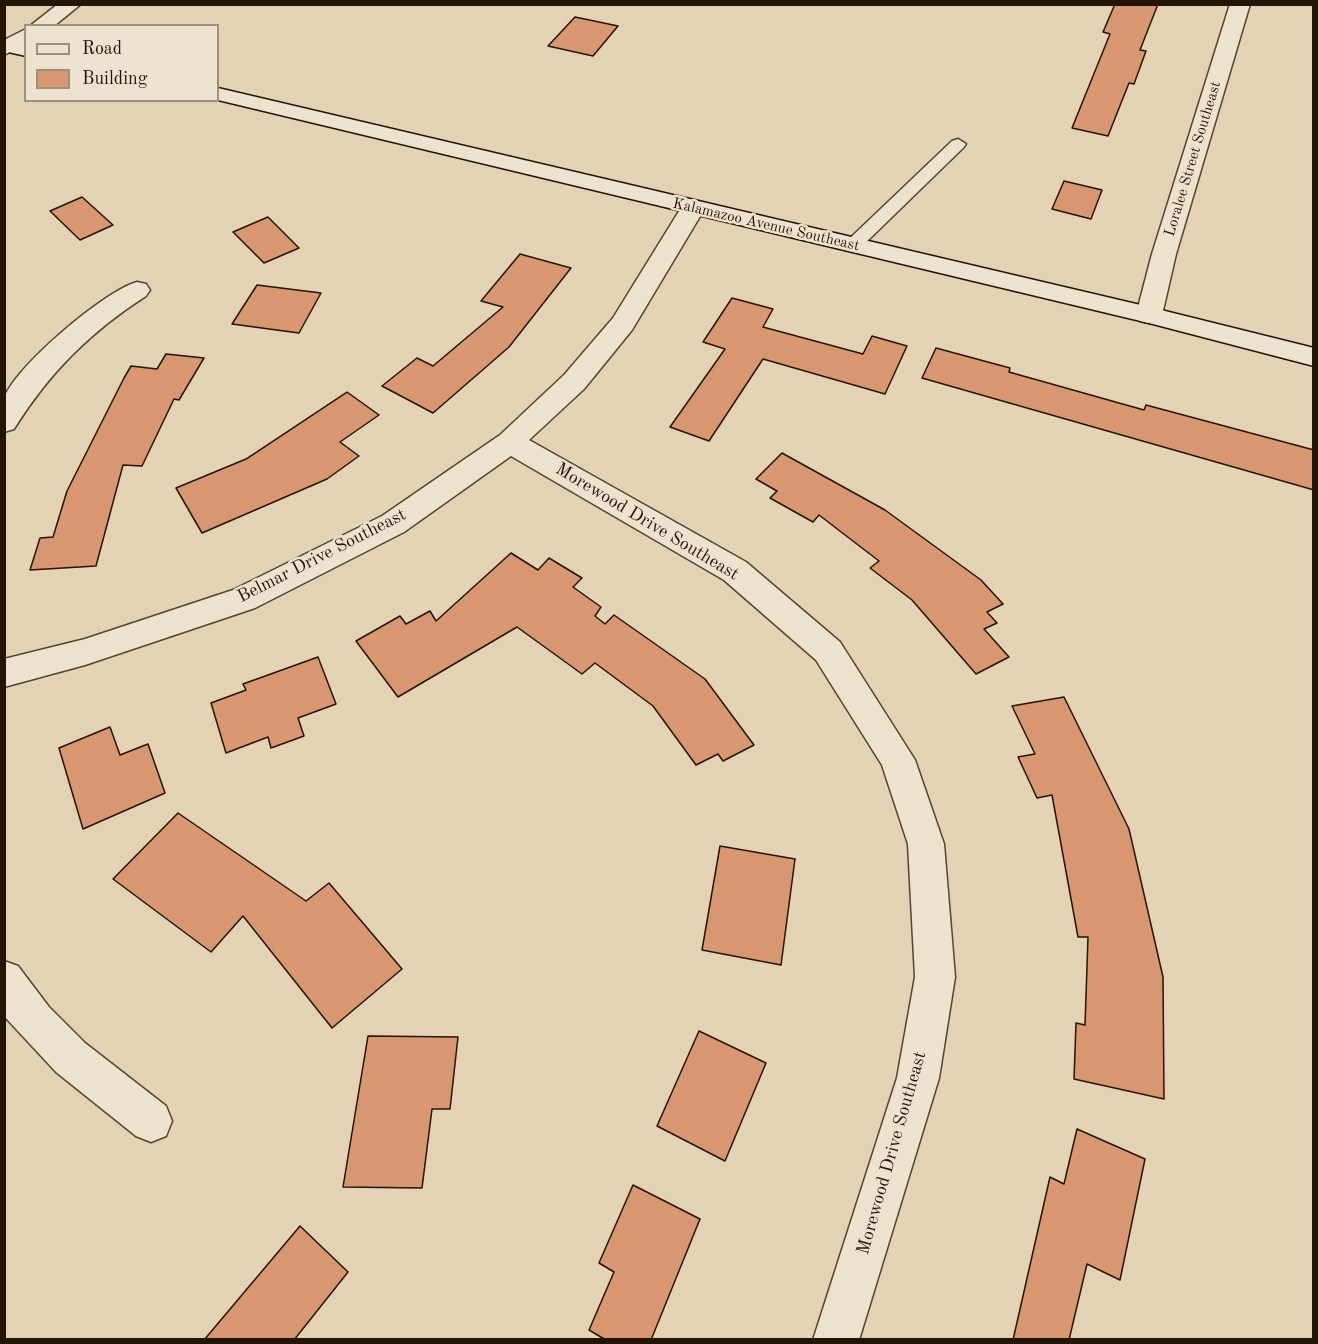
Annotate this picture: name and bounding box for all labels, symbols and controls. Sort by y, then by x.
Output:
legend [24,24,219,102]
text: Road [82,40,122,58]
text: Building [82,70,147,88]
street label: Loralee Street Southeast [1161,79,1225,239]
street label: Kalamazoo Avenue Southeast [671,195,861,255]
street label: Morewood Drive Southeast [551,459,743,585]
street label: Belmar Drive Southeast [234,504,410,608]
street label: Morewood Drive Southeast [853,1049,931,1257]

